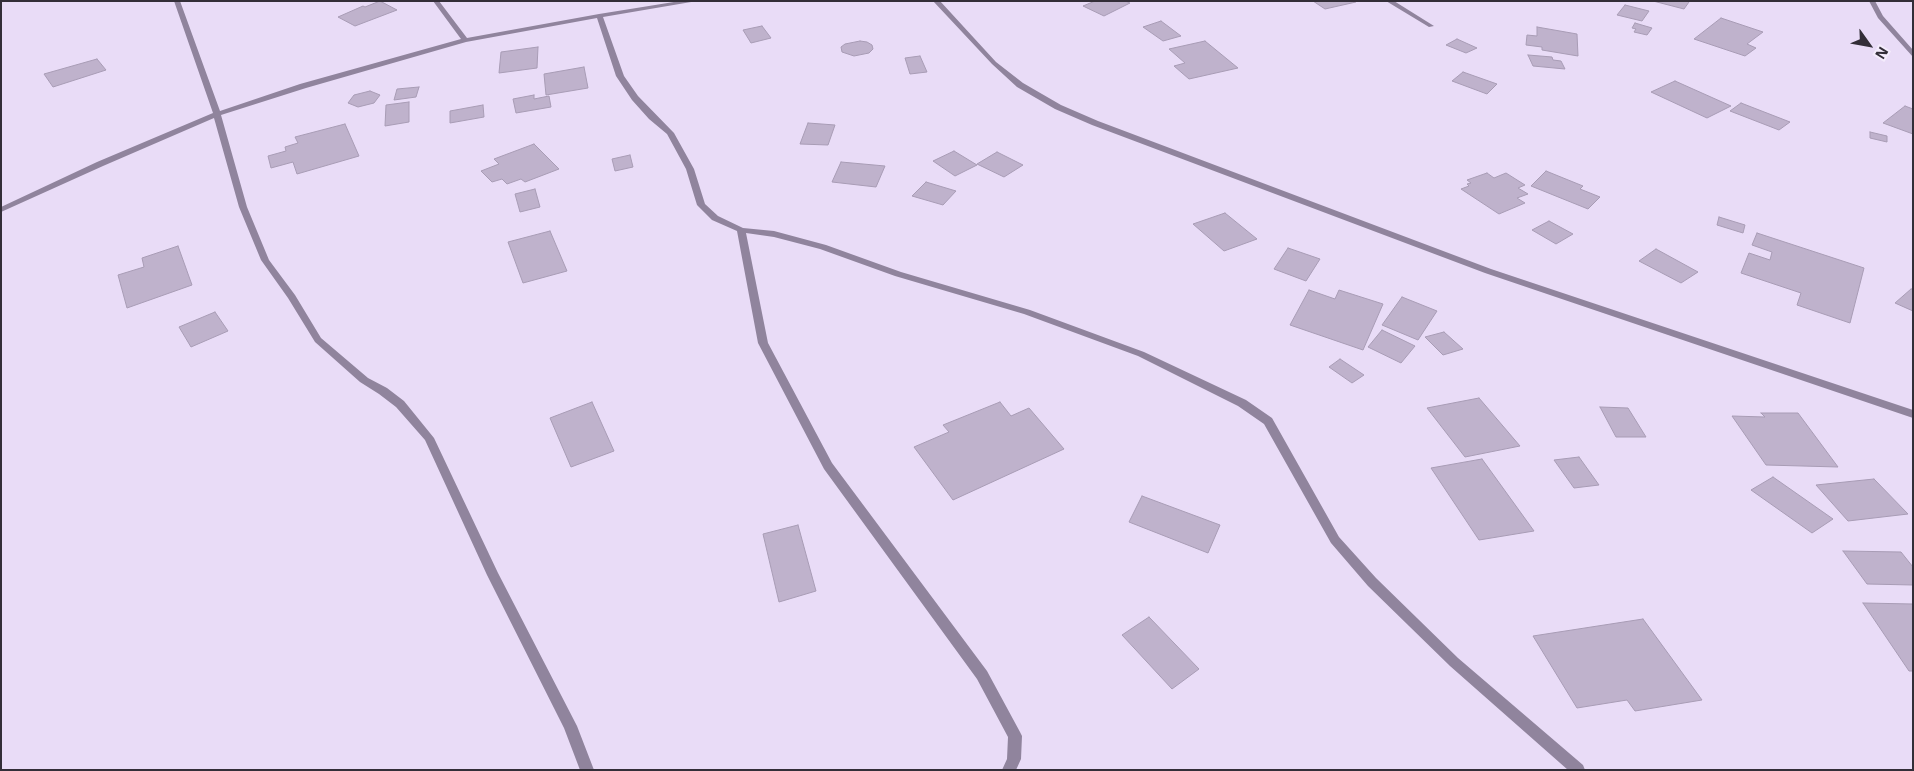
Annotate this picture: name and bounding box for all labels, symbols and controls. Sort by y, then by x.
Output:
north arrow [1844,20,1894,70]
text: N [1871,43,1893,63]

